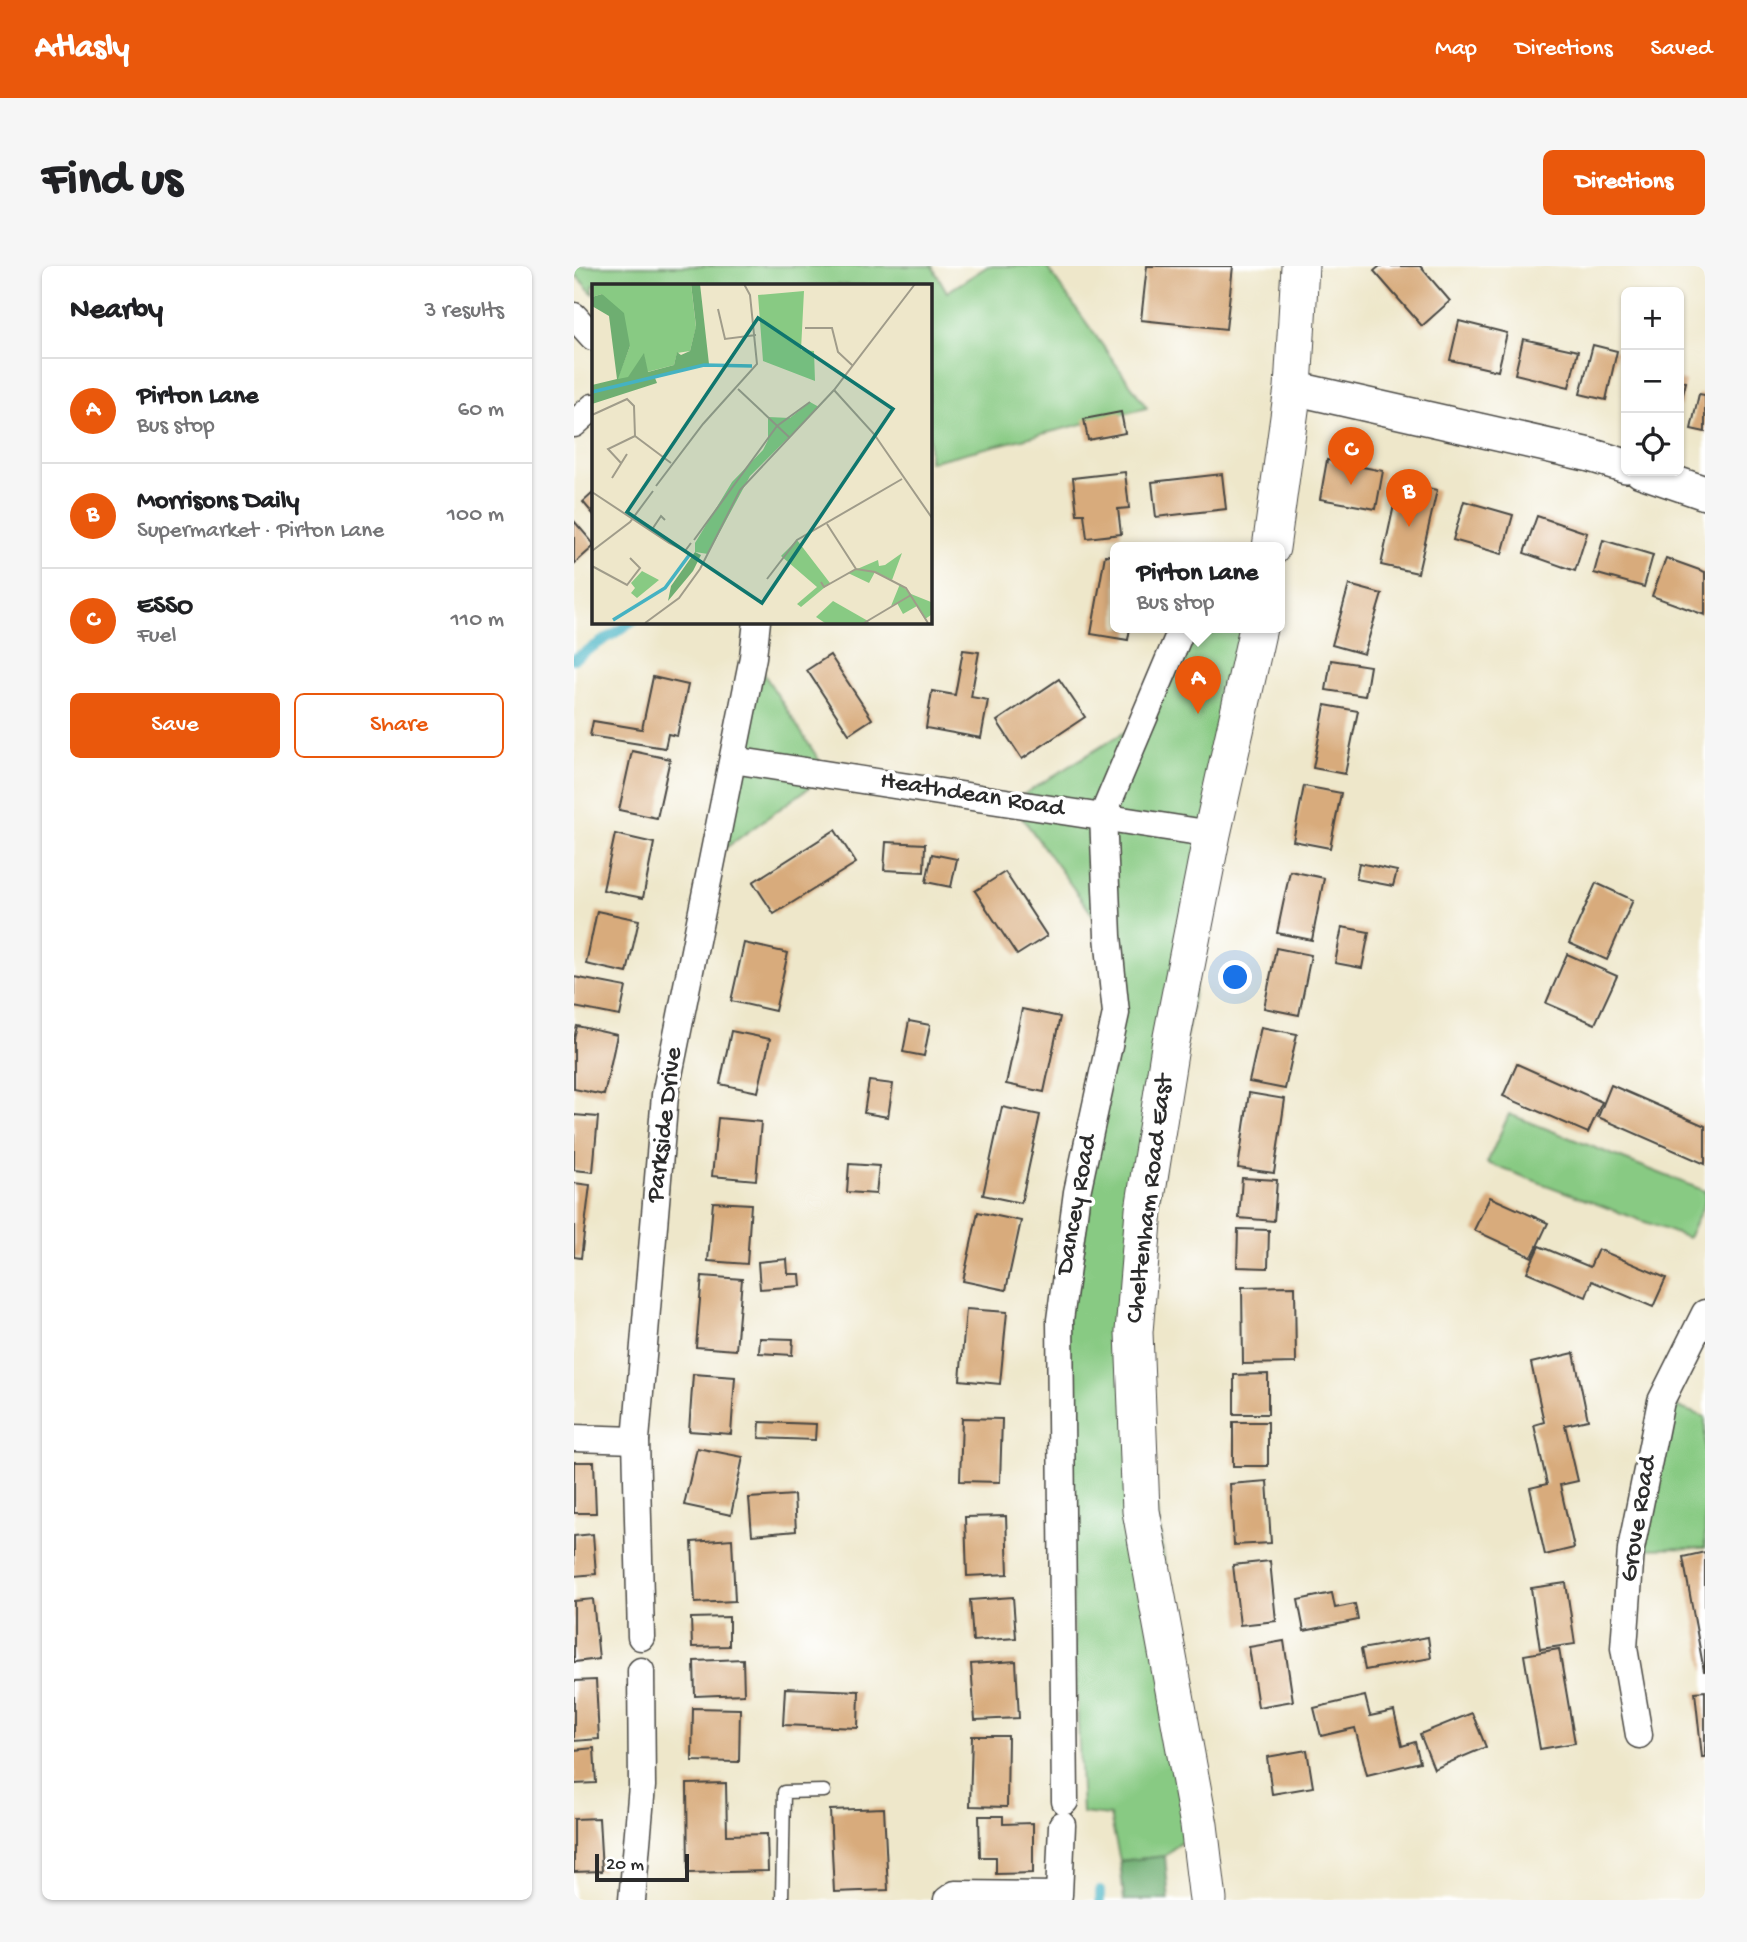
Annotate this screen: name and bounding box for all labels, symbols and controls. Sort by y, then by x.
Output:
text: Atlasly [35,30,129,68]
text: Map [1435,35,1477,64]
text: Directions [1515,35,1613,64]
text: Saved [1651,35,1712,64]
button: Directions [1543,150,1705,215]
text: Find us [42,153,182,211]
inset map [592,284,931,623]
map controls [1621,287,1684,476]
button: + [1621,287,1684,350]
text: Nearby [70,294,163,329]
text: 3 results [424,298,504,325]
button: − [1621,350,1684,413]
text: Pirton Lane [137,382,259,413]
text: A [86,397,100,424]
text: 60 m [458,397,504,424]
text: Bus stop [137,413,215,440]
button: locate [1621,413,1684,476]
pin: C [1328,427,1374,485]
pin: B [1386,469,1432,527]
text: Morrisons Daily [137,487,299,518]
text: B [87,502,99,529]
text: 100 m [447,502,504,529]
text: Supermarket · Pirton Lane [137,518,384,545]
popup [1110,542,1285,633]
text: Pirton Lane [1137,559,1258,590]
text: Bus stop [1137,590,1214,617]
text: ESSO [137,592,193,623]
text: C [87,607,99,634]
text: 110 m [451,607,504,634]
text: Fuel [137,623,177,650]
pin: A [1175,656,1221,714]
button: Save [70,693,280,758]
button: Share [294,693,504,758]
street label: Heathdean Road [878,766,1068,826]
your location [1218,960,1252,994]
street label: Parkside Drive [641,1045,691,1205]
street label: Cheltenham Road East [1120,1070,1182,1325]
street label: Dancey Road [1050,1131,1106,1279]
street label: Grove Road [1615,1452,1666,1584]
scale bar [595,1851,690,1883]
text: 20 m [606,1854,644,1877]

